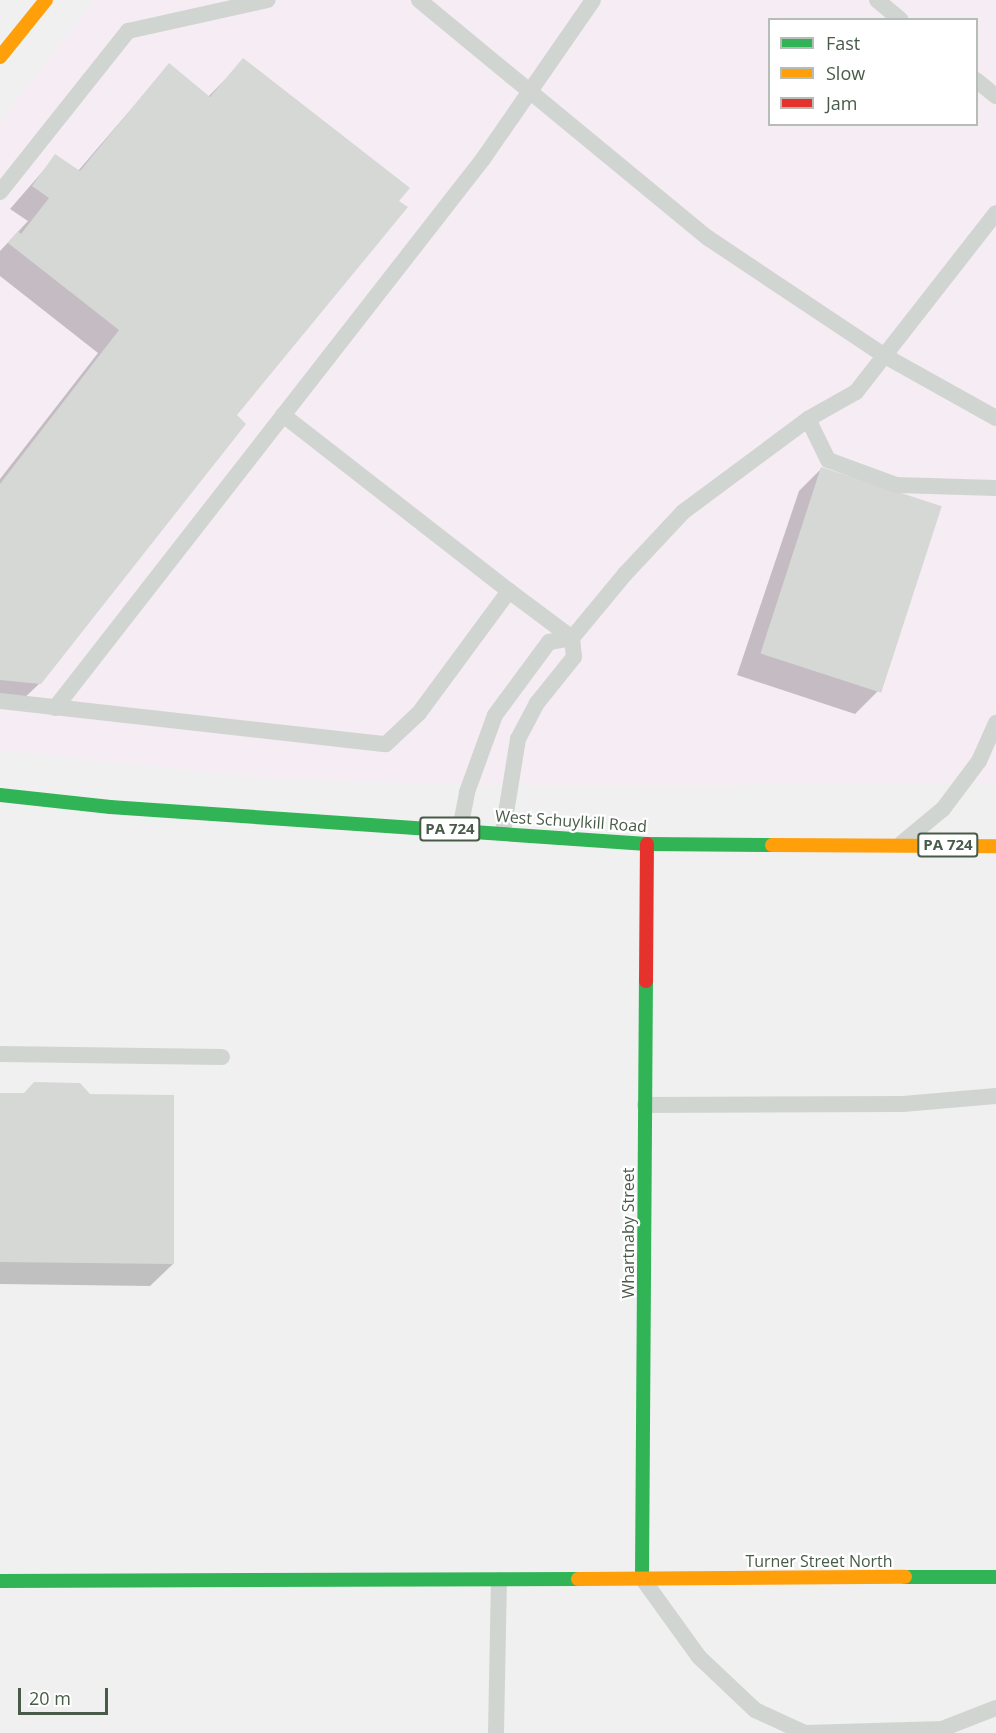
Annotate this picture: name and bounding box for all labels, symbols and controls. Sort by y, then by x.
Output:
legend [768,18,978,126]
text: Fast [826,31,860,55]
text: Slow [826,61,865,85]
text: Jam [826,91,858,115]
street label: West Schuylkill Road [494,806,648,836]
road number: PA 724 [418,817,482,841]
road number: PA 724 [916,833,980,857]
street label: Whartnaby Street [618,1167,638,1299]
street label: Turner Street North [745,1551,893,1571]
scale bar [21,1676,111,1714]
text: 20 m [29,1686,71,1710]

